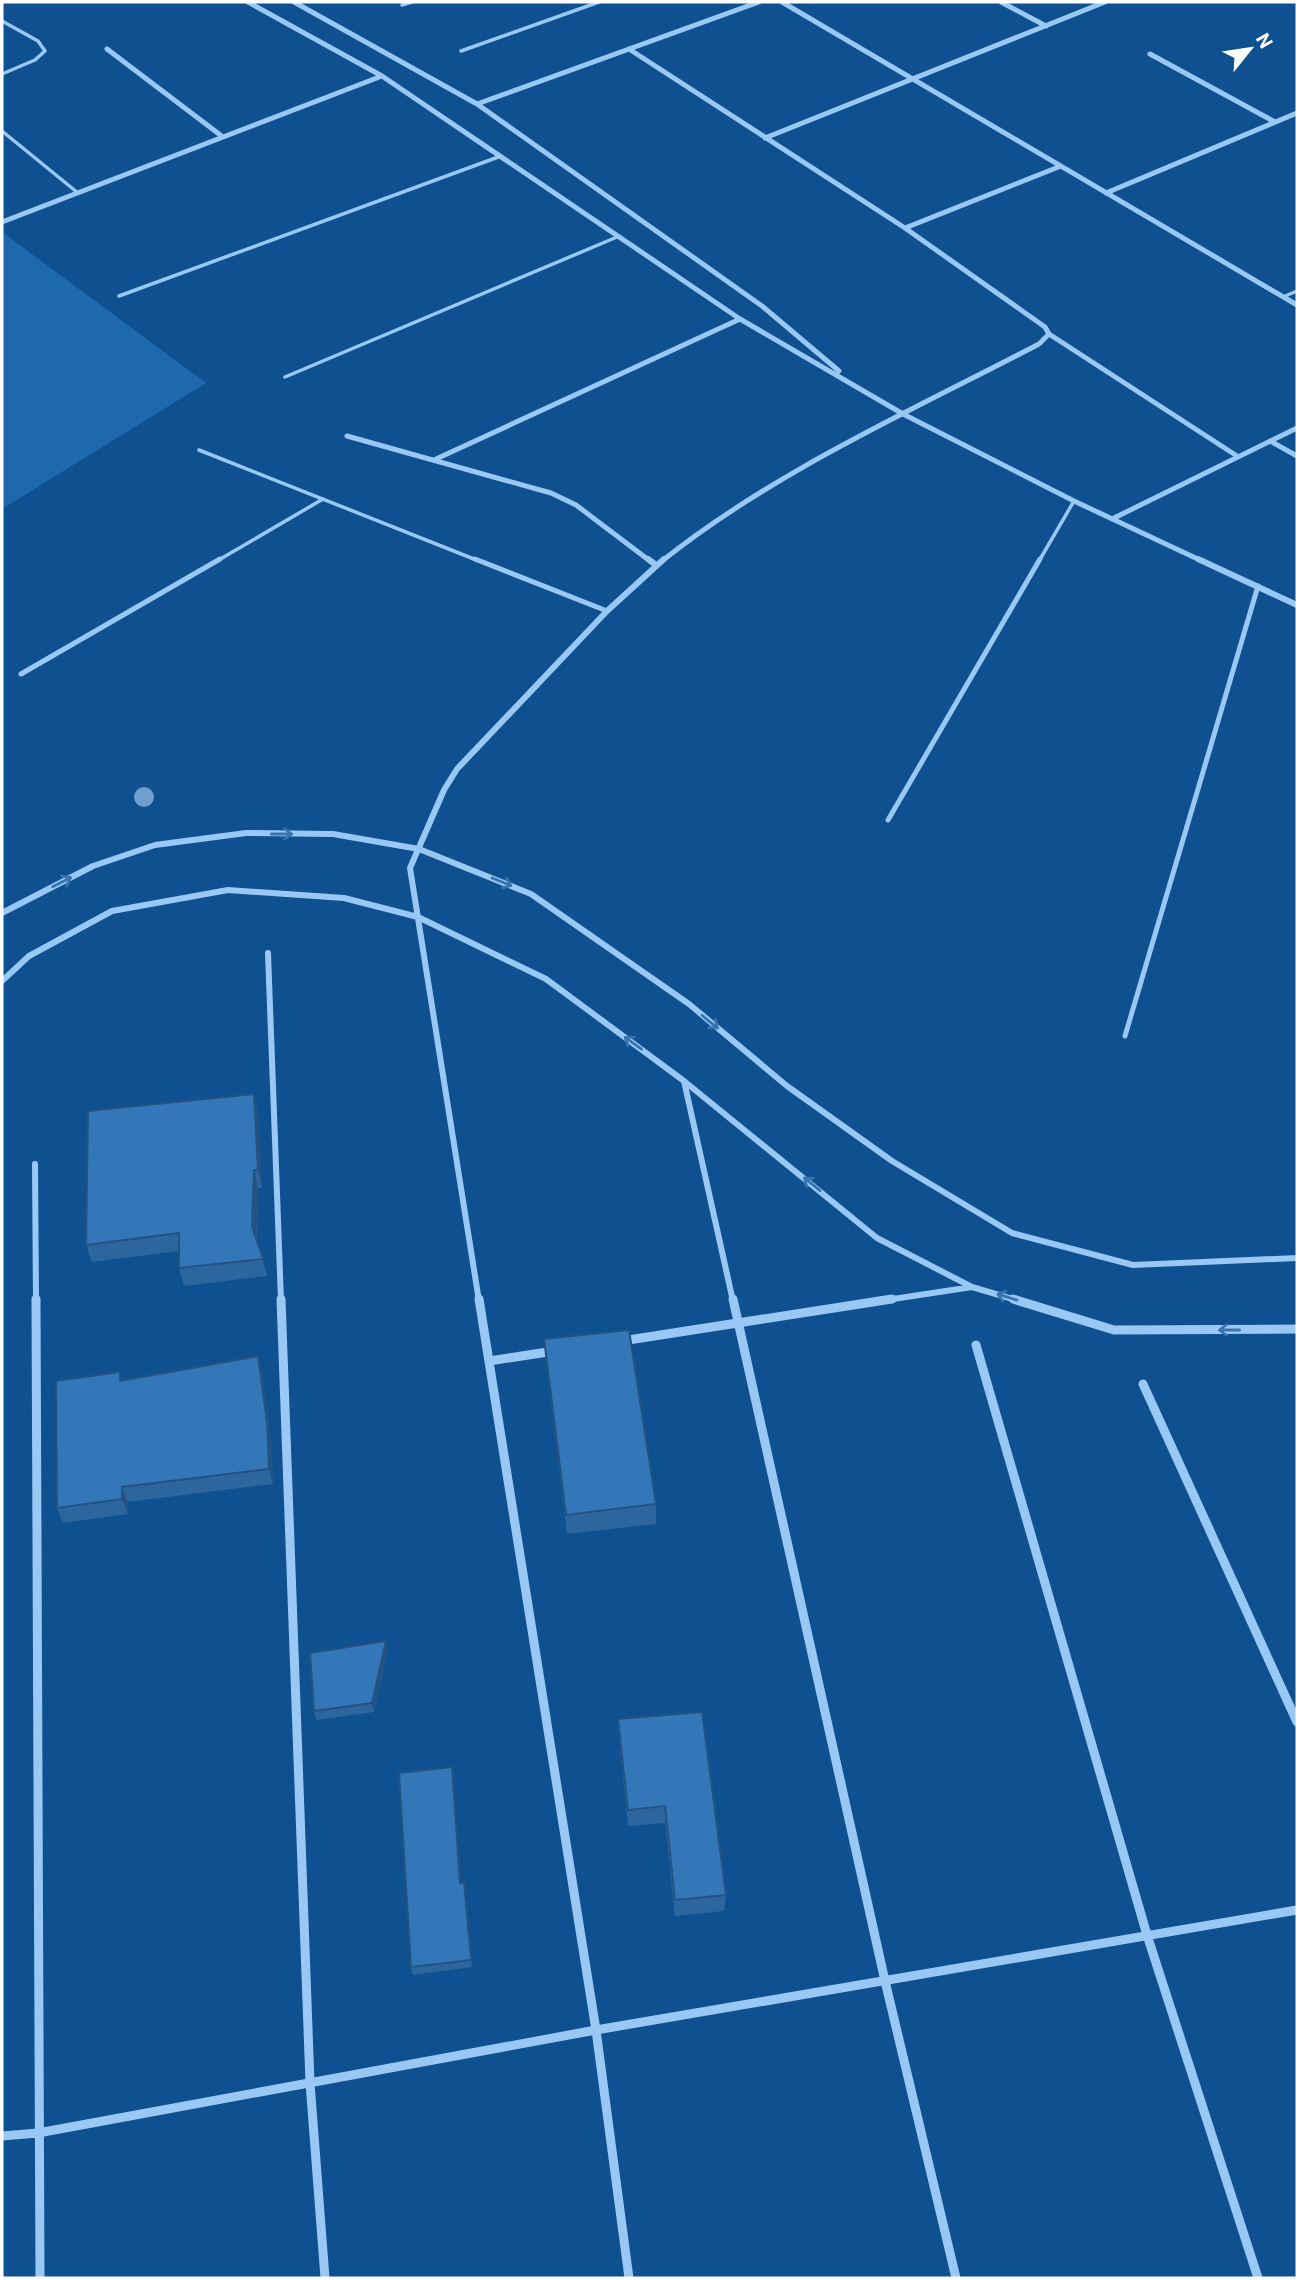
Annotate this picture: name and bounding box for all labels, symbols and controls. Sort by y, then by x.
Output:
north arrow [1215,14,1285,84]
text: N [1251,29,1278,52]
one-way arrow [270,827,293,840]
one-way arrow [52,875,72,889]
one-way arrow [490,876,512,889]
one-way arrow [701,1014,719,1030]
one-way arrow [624,1036,643,1051]
one-way arrow [803,1176,821,1192]
one-way arrow [996,1290,1018,1303]
one-way arrow [1218,1323,1241,1337]

